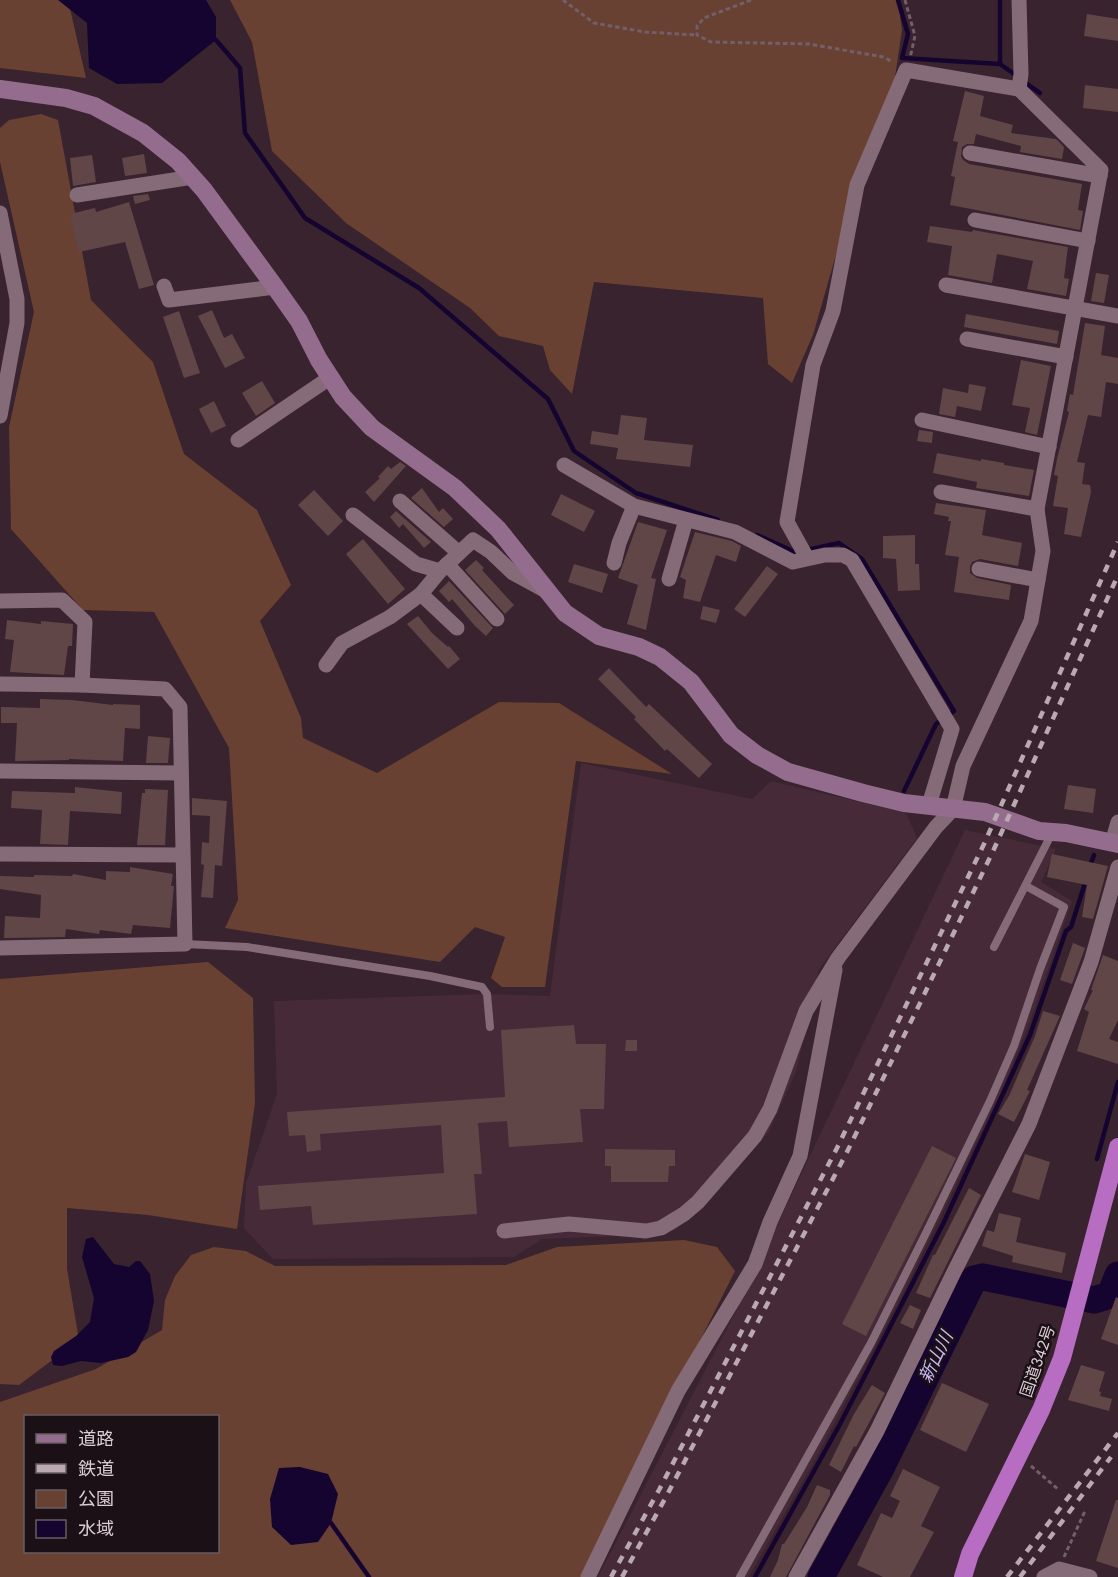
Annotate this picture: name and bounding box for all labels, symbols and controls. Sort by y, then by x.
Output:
street label: 国道342号 [1014,1322,1061,1400]
water label: 新山川 [912,1325,960,1387]
legend [24,1415,219,1553]
text: 道路 [78,1426,114,1452]
text: 鉄道 [78,1456,114,1482]
text: 公園 [78,1486,114,1512]
text: 水域 [78,1516,114,1542]

